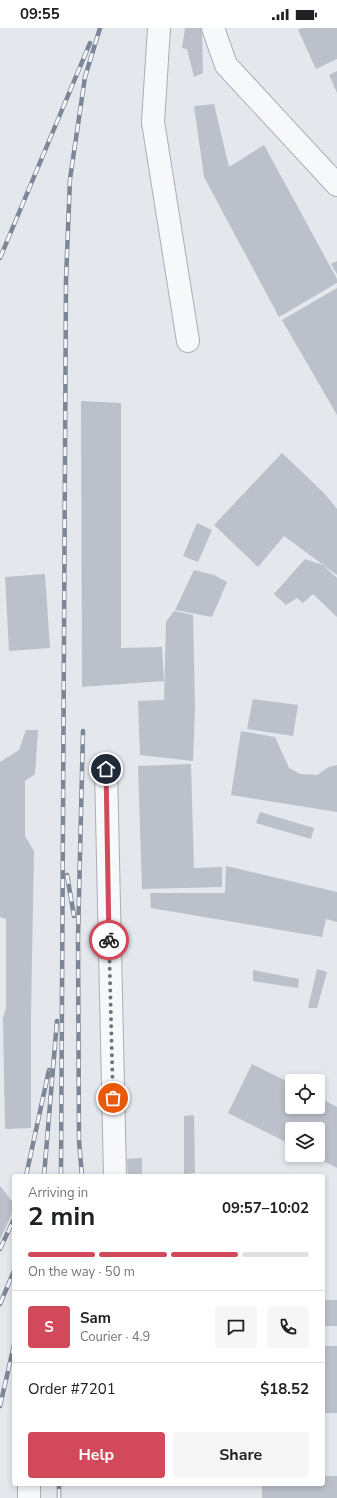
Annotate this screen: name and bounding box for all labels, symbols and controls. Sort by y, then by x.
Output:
text: 09:55 [20,4,60,24]
pin [89,752,123,786]
icon: home [95,758,117,780]
courier [89,920,129,960]
icon: bike [98,929,120,951]
map controls [285,1074,325,1162]
button: locate [285,1074,325,1114]
pin [96,1081,130,1115]
icon: bag [102,1087,124,1109]
button: layers [285,1122,325,1162]
text: Arriving in [28,1184,88,1202]
text: 09:57–10:02 [222,1198,309,1218]
text: 2 min [28,1199,95,1234]
text: On the way · 50 m [28,1263,135,1281]
button: chat [215,1306,257,1348]
button: phone [267,1306,309,1348]
text: Sam [80,1308,111,1328]
text: S [44,1317,54,1337]
text: Courier · 4.9 [80,1328,150,1346]
text: Order #7201 [28,1379,116,1399]
text: $18.52 [260,1379,309,1399]
button: Help [28,1432,165,1478]
button: Share [173,1432,309,1478]

